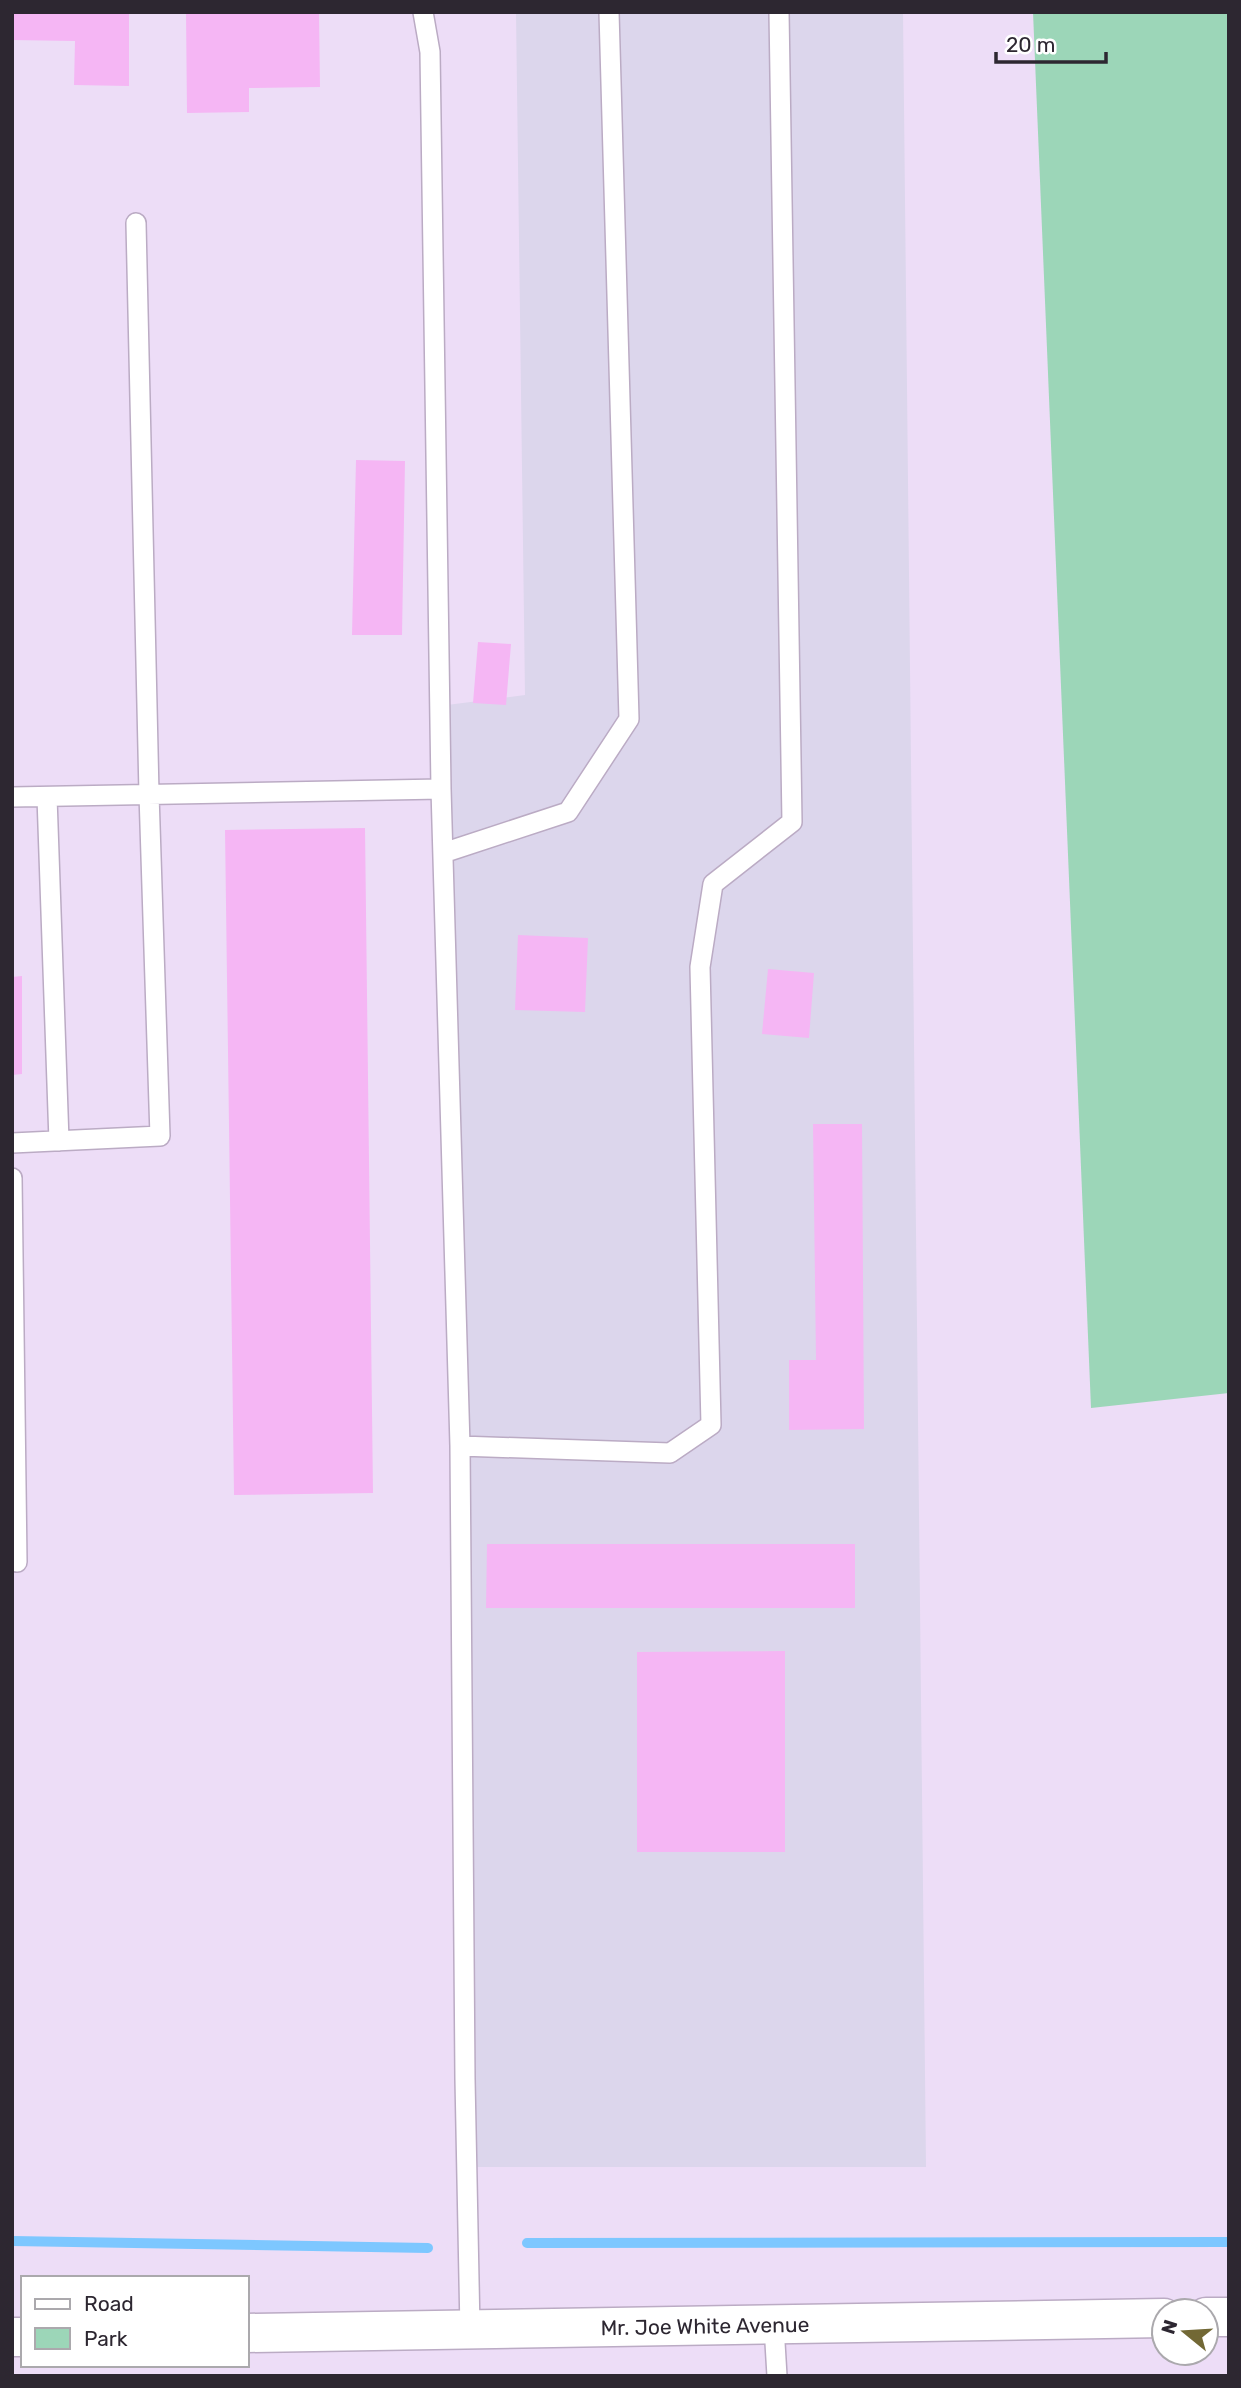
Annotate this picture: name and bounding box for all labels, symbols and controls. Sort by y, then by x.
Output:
scale bar [996,21,1106,65]
text: 20 m [1006,32,1055,57]
legend [21,2276,248,2367]
text: Road [84,2291,134,2316]
north arrow [1150,2297,1220,2367]
street label: Mr. Joe White Avenue [600,2311,810,2340]
text: N [1156,2317,1182,2337]
text: Park [84,2326,128,2351]

